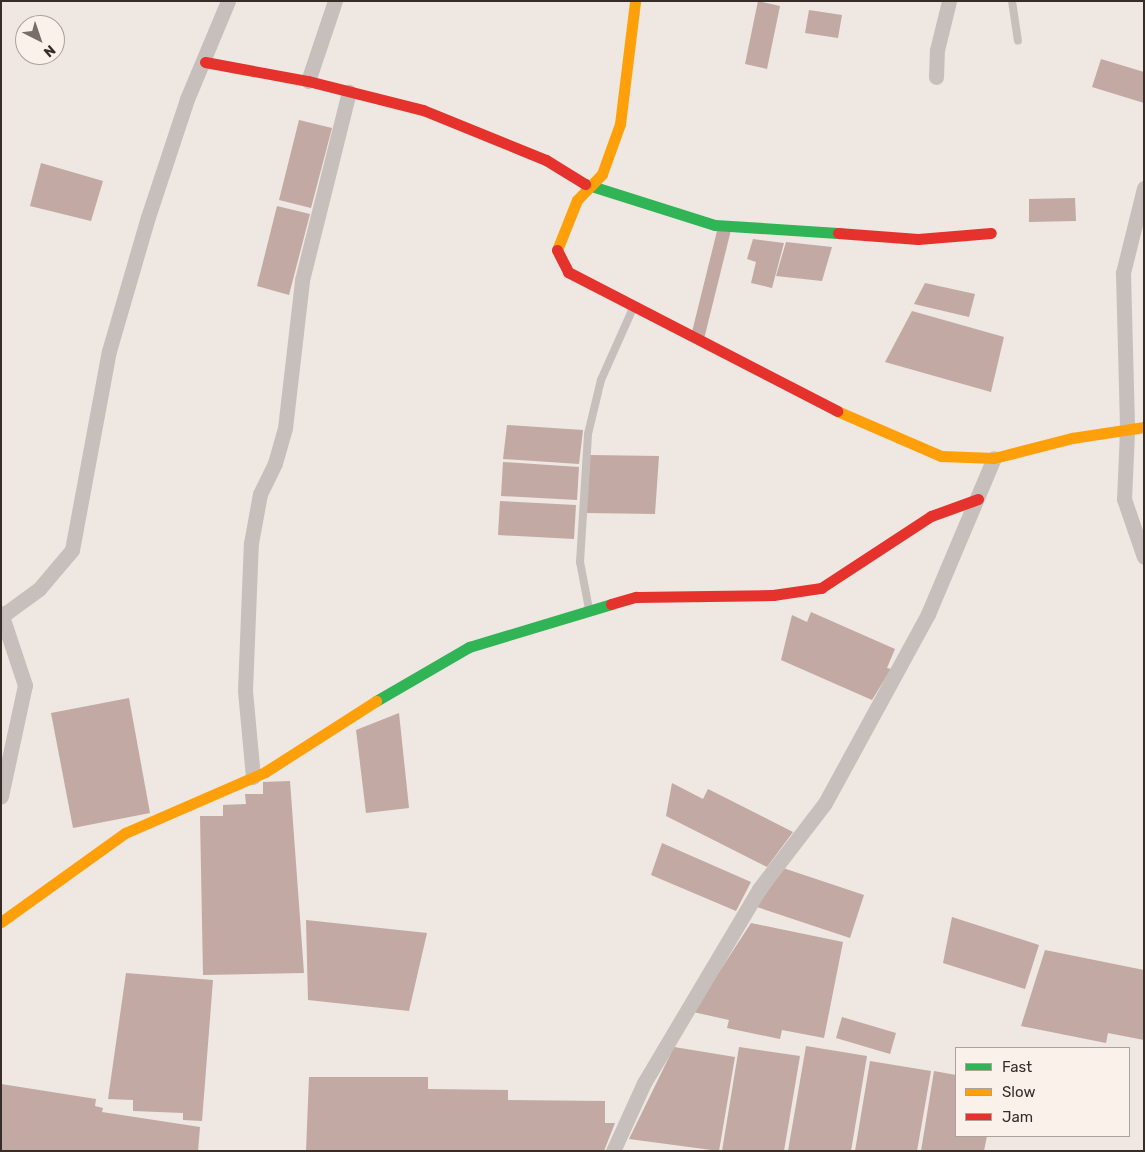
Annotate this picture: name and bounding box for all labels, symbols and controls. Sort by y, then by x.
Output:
north arrow [15,15,65,65]
text: N [40,41,59,61]
legend [955,1047,1130,1137]
text: Fast [1002,1058,1032,1076]
text: Slow [1002,1083,1035,1101]
text: Jam [1002,1108,1033,1126]

